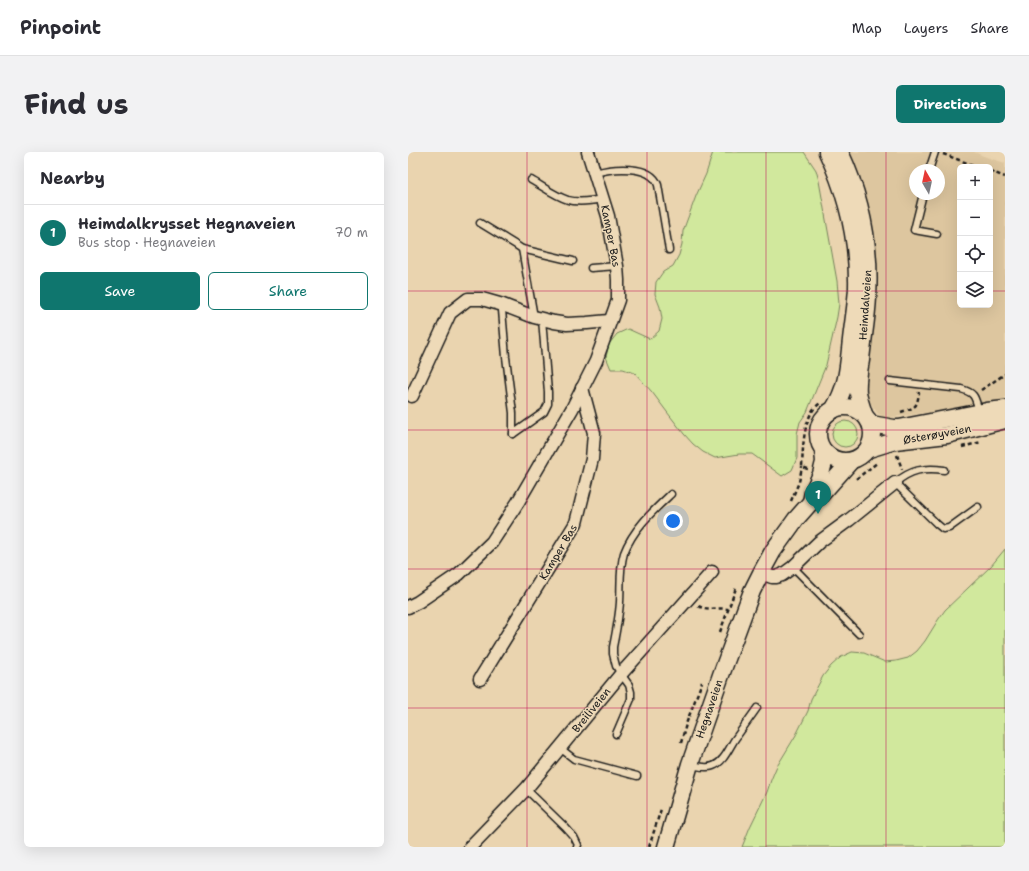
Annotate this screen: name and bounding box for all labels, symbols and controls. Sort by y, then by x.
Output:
text: Pinpoint [20,15,101,40]
text: Map [852,19,882,37]
text: Layers [904,19,948,37]
text: Share [970,19,1009,37]
text: Find us [24,85,129,123]
button: Directions [896,85,1005,123]
north arrow [909,164,945,200]
map controls [957,164,993,308]
button: + [957,164,993,200]
text: Nearby [40,167,105,189]
button: − [957,200,993,236]
street label: Kamper Bas [597,204,624,268]
text: Heimdalkrysset Hegnaveien [78,214,296,234]
text: 1 [50,224,56,241]
text: 70 m [334,224,368,241]
text: Bus stop · Hegnaveien [78,234,216,251]
button: locate [957,236,993,272]
street label: Heimdalveien [856,269,875,341]
button: Save [40,272,200,310]
button: Share [208,272,368,310]
button: layers [957,272,993,308]
street label: Østerøyveien [902,421,973,448]
pin: 1 [805,481,831,514]
your location [663,511,683,531]
street label: Kamper Bas [536,521,581,583]
street label: Hegnaveien [692,677,727,741]
street label: Breiliveien [569,684,614,736]

